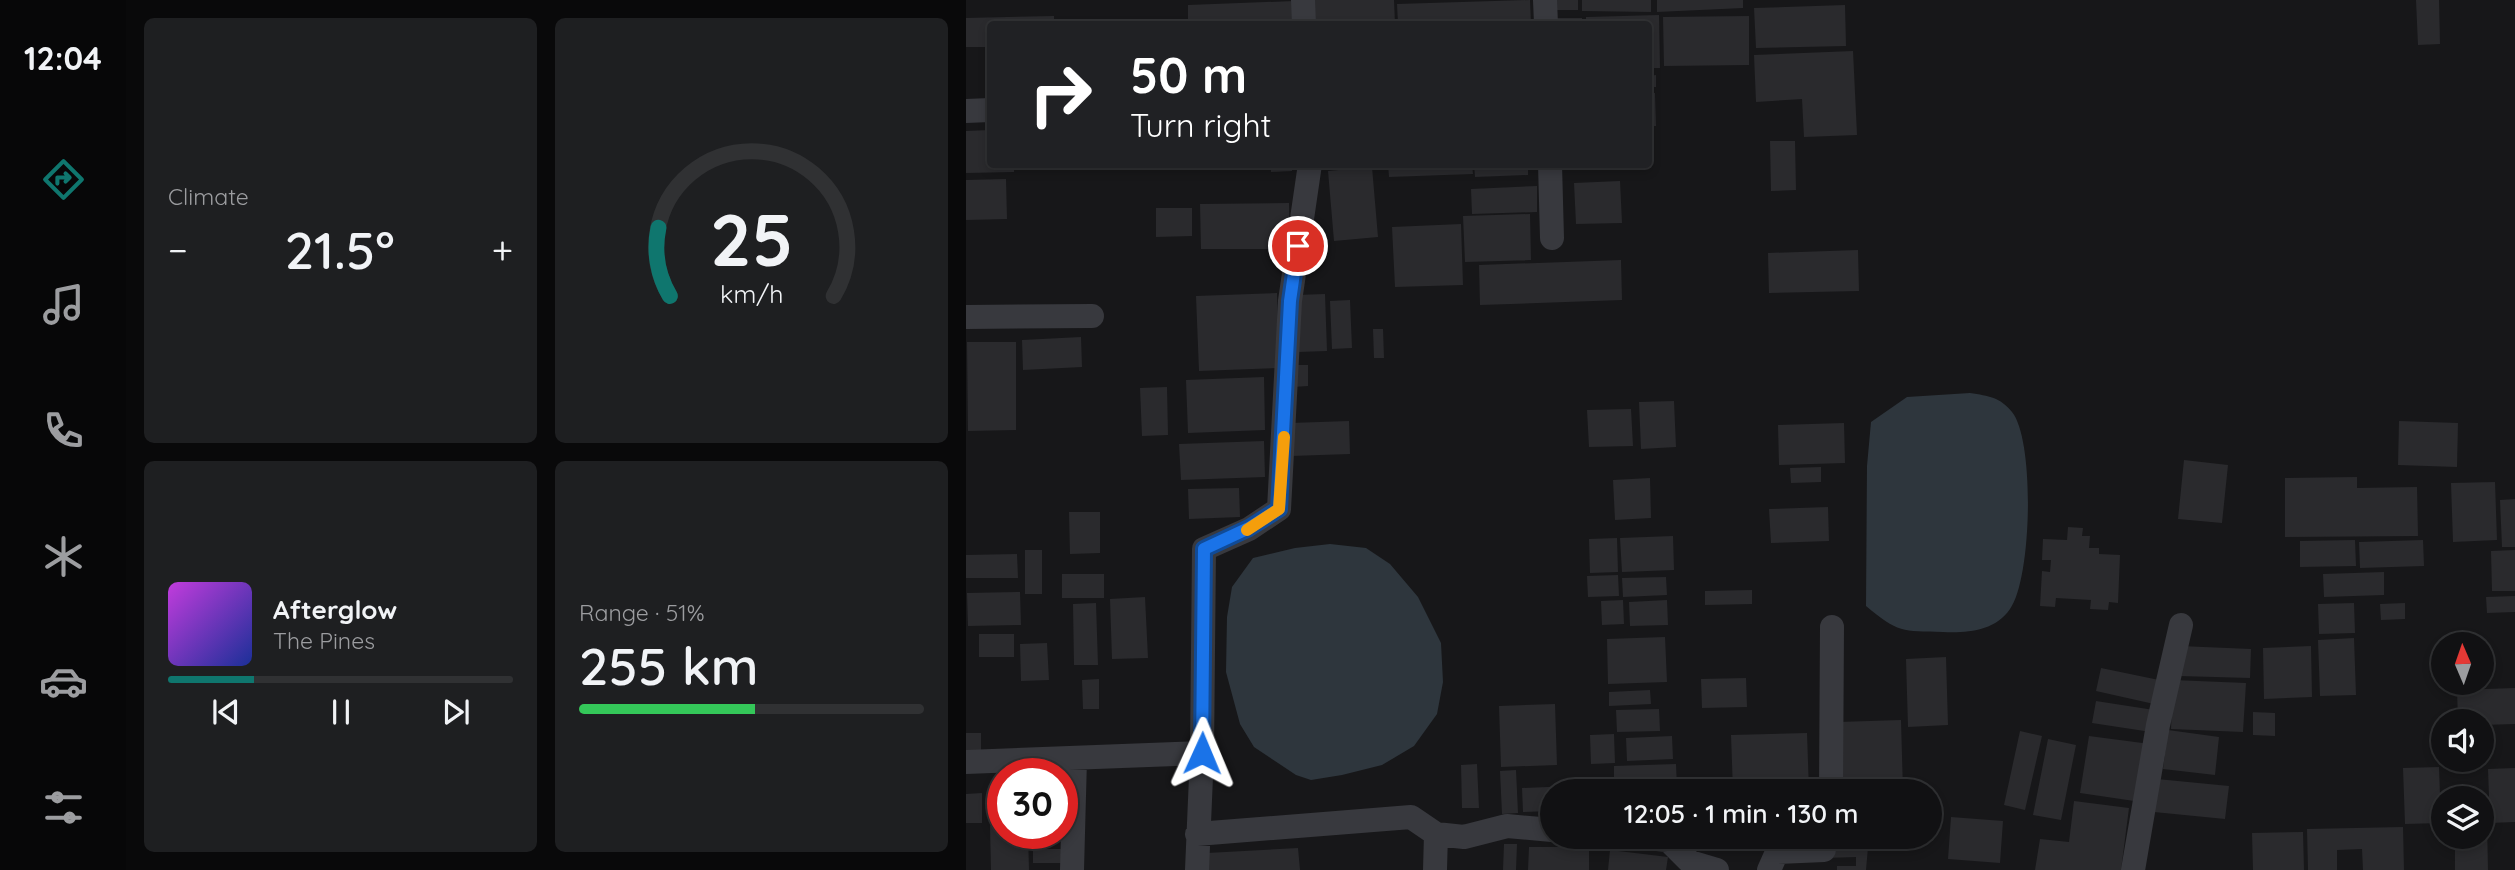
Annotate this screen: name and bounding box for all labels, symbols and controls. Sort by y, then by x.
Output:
text: 12:04 [24,38,102,78]
text: 50 m [1130,44,1247,105]
icon: right [1015,49,1106,140]
text: Turn right [1130,105,1271,145]
icon: directions [39,155,88,204]
text: Climate [168,182,249,211]
text: 25 [710,194,793,285]
pin [1268,216,1328,276]
text: 21.5° [285,217,395,282]
text: − [168,226,188,274]
text: + [492,226,513,274]
icon: arrive [1279,227,1317,265]
text: km/h [720,278,783,309]
icon: music [39,280,88,329]
icon: phone [39,406,88,455]
icon: climate [39,532,88,581]
text: Afterglow [273,593,397,626]
text: Range · 51% [579,598,705,627]
text: The Pines [273,626,375,655]
north arrow [2431,632,2494,695]
map controls [2431,632,2494,849]
text: 255 km [579,633,758,698]
icon: car [39,657,88,706]
icon: previous [207,693,245,731]
icon: pause [322,693,360,731]
icon: next [437,693,475,731]
button: sound [2431,709,2494,772]
position arrow [1165,716,1239,790]
speed limit sign: 30 [987,758,1078,849]
icon: filters [39,783,88,832]
button: layers [2431,786,2494,849]
text: 12:05 · 1 min · 130 m [1624,797,1858,830]

